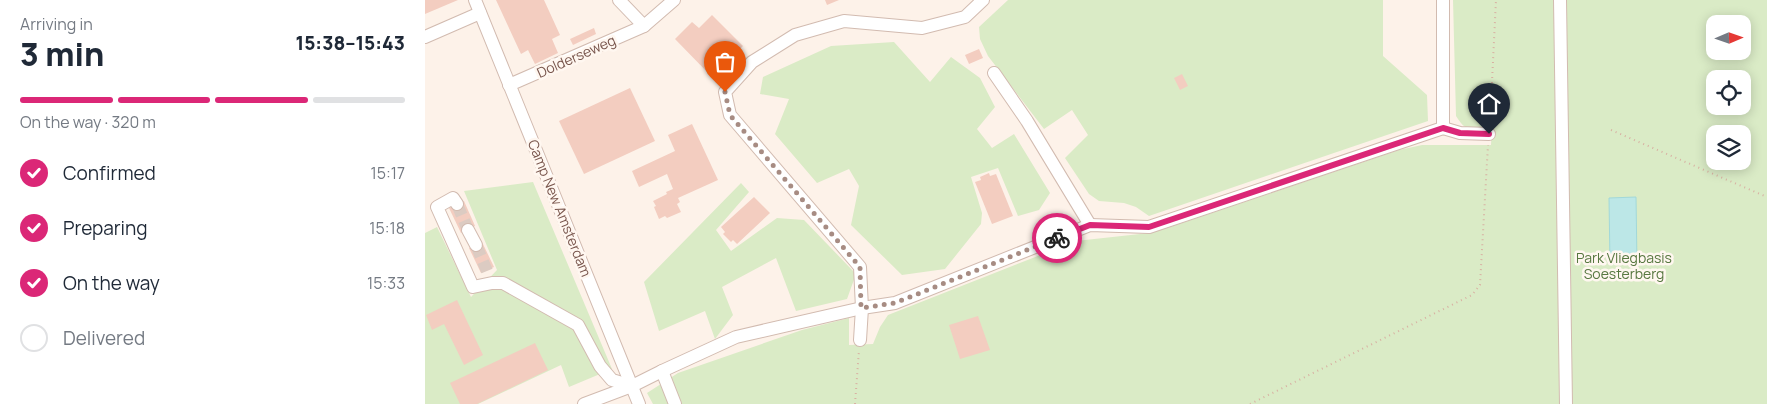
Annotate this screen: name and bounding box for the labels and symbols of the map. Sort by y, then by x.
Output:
north arrow [1706,15,1751,60]
street label: Dolderseweg [534,30,618,82]
pin [704,41,746,92]
pin [1468,83,1510,134]
street label: Camp New Amsterdam [524,137,596,279]
courier [1032,213,1082,263]
park label: Park Vliegbasis Soesterberg [1576,248,1672,283]

